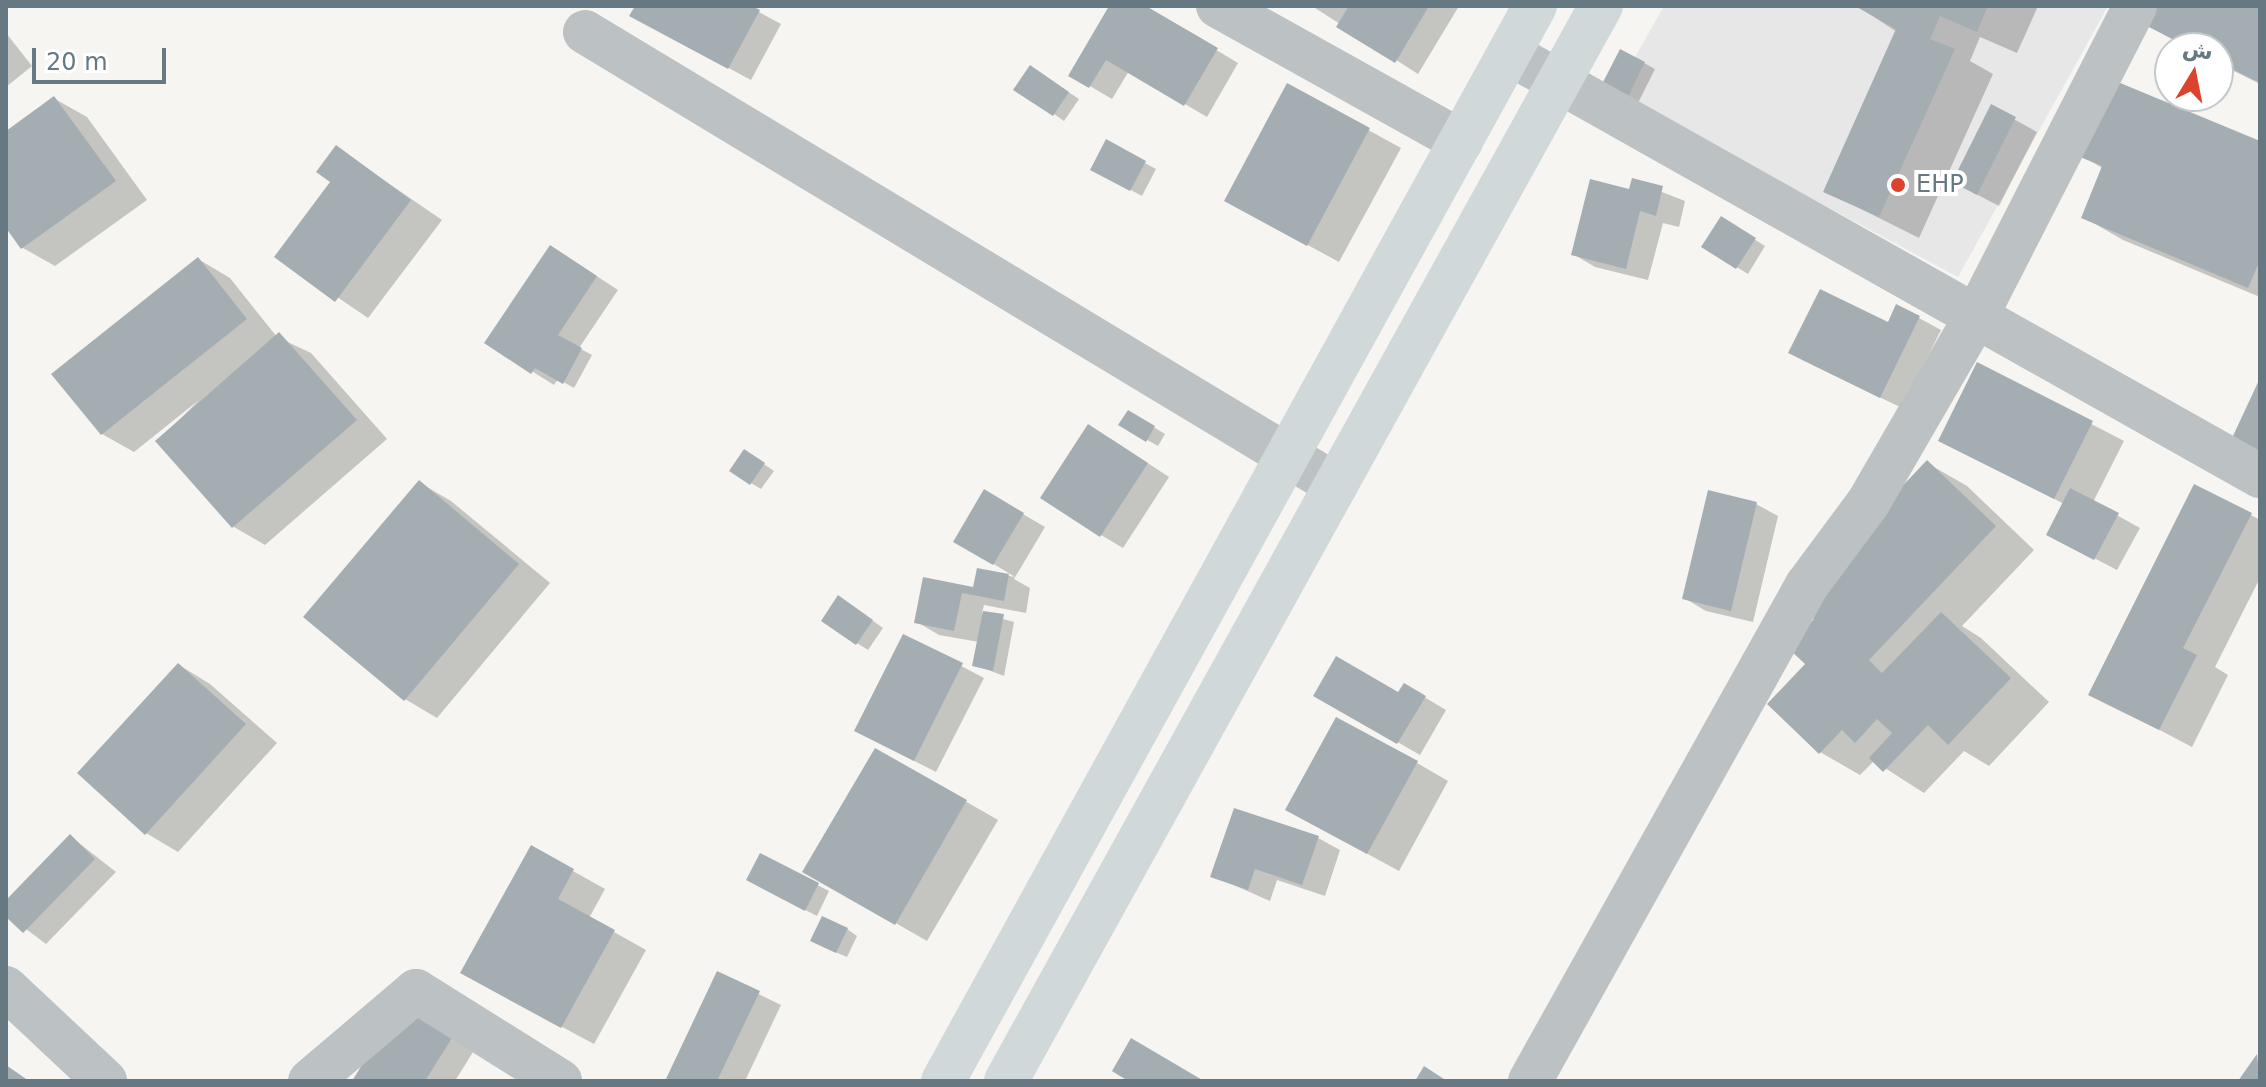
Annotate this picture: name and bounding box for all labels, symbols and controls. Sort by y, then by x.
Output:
scale bar [36,32,170,82]
north arrow [2154,32,2234,112]
text: ش [2181,35,2215,65]
text: 20 m [46,48,108,76]
place label: EHP [1916,171,1964,199]
marker: EHP [1887,174,1909,196]

